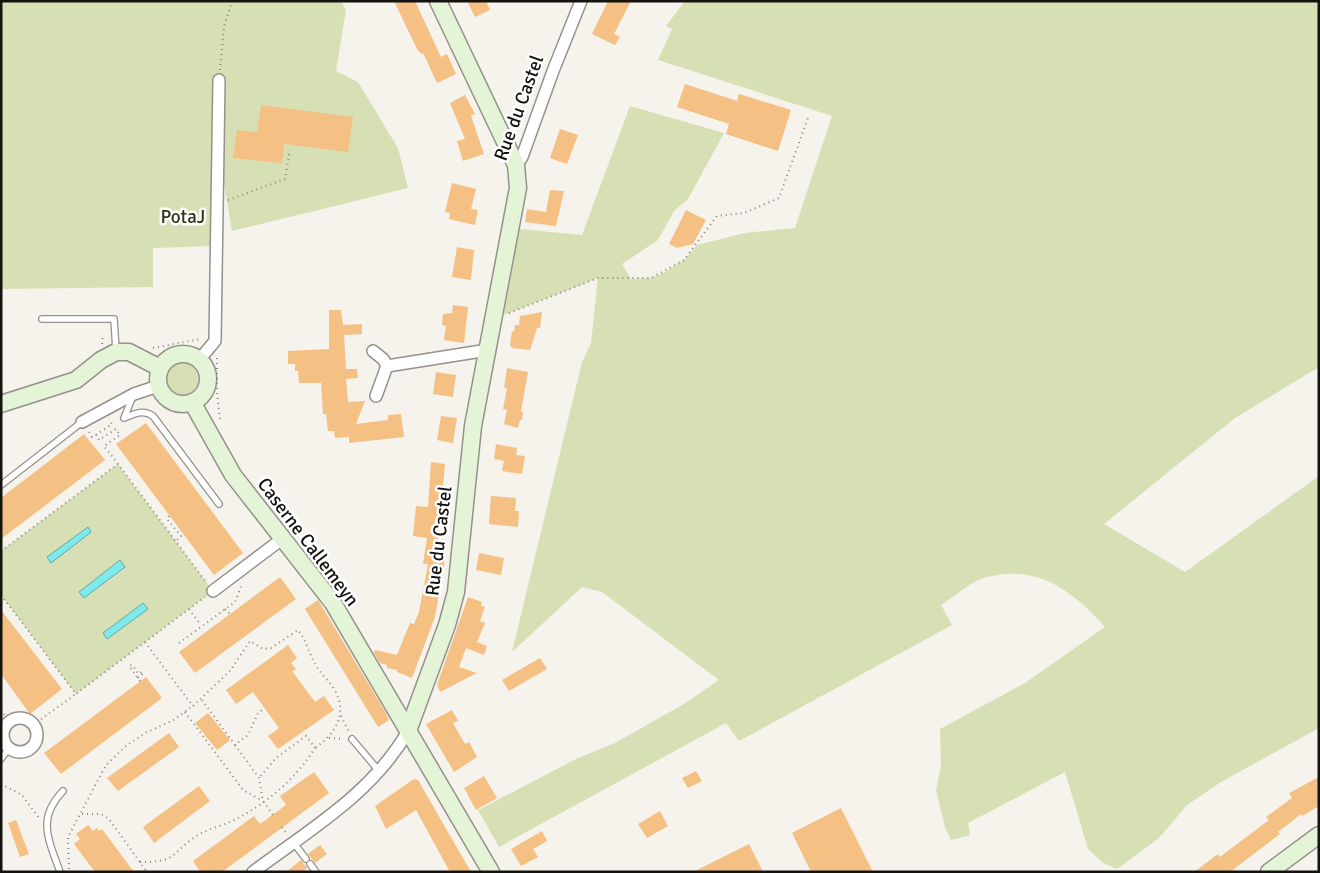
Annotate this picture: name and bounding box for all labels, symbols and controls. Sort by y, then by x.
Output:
street label: Rue du Castel [489,52,549,164]
park label: PotaJ [161,205,205,229]
street label: Caserne Callemeyn [252,473,364,611]
street label: Rue du Castel [420,485,458,597]

